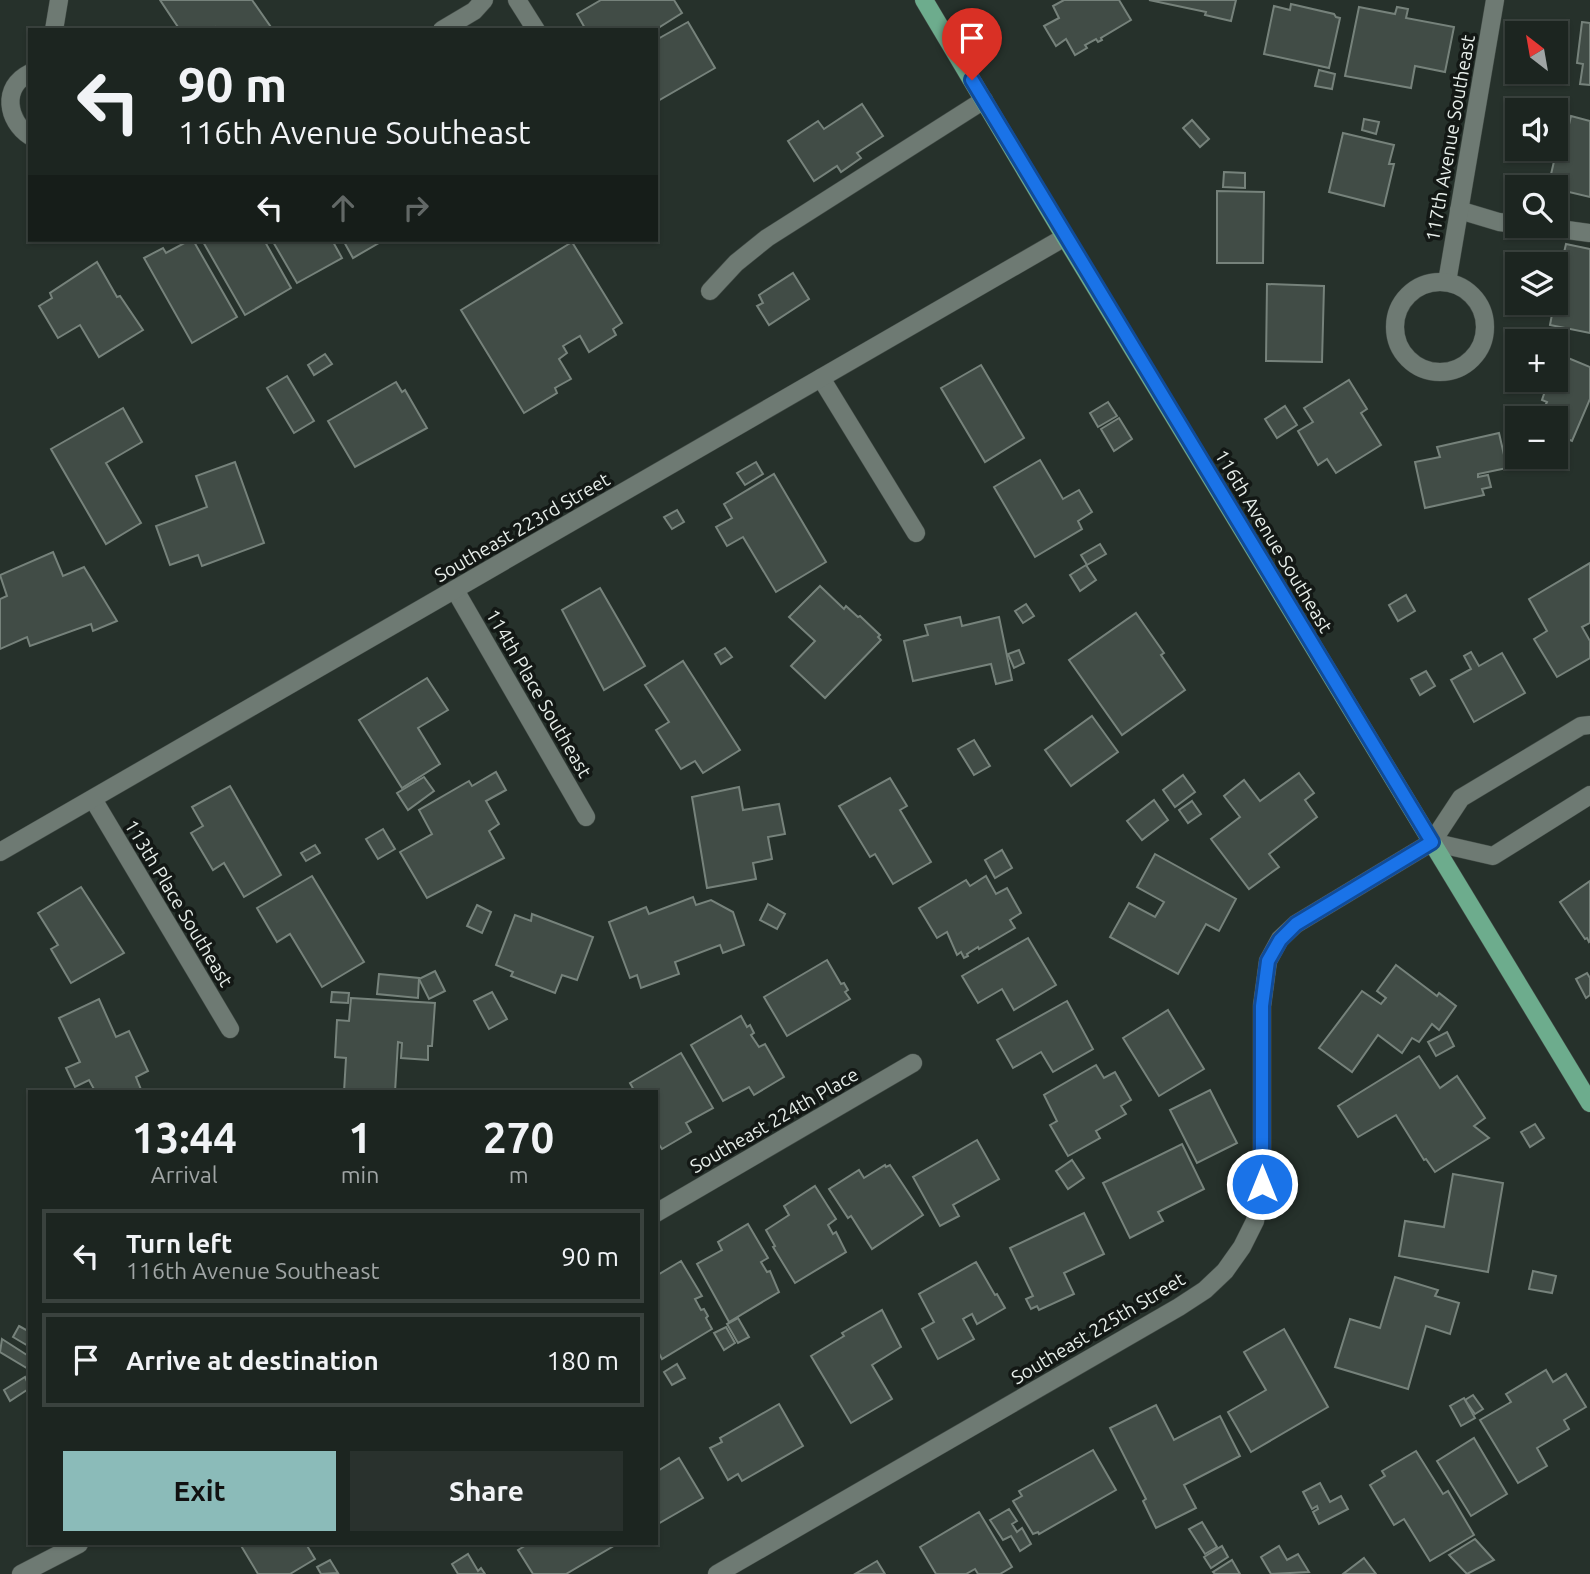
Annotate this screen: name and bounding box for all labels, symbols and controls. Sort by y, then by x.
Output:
pin [942,8,1002,80]
icon: arrive [953,19,991,57]
north arrow [1505,21,1568,84]
map controls [1505,21,1568,469]
street label: 117th Avenue Southeast [1421,32,1479,243]
icon: left [63,56,154,147]
text: 90 m [178,56,287,111]
button: sound [1505,98,1568,161]
text: 116th Avenue Southeast [178,114,531,150]
button: search [1505,175,1568,238]
icon: left [251,189,289,227]
icon: ahead [324,189,362,227]
icon: right [397,189,435,227]
button: layers [1505,252,1568,315]
button: + [1505,329,1568,392]
button: − [1505,406,1568,469]
street label: 116th Avenue Southeast [1211,446,1338,637]
street label: Southeast 223rd Street [431,468,614,586]
street label: 114th Place Southeast [482,605,596,782]
street label: 113th Place Southeast [120,816,238,991]
street label: Southeast 224th Place [686,1063,862,1177]
text: 13:44 [132,1114,237,1161]
text: 1 [348,1114,372,1161]
text: 270 [483,1114,554,1161]
position arrow [1225,1147,1299,1221]
text: Arrival [151,1162,218,1187]
text: min [341,1162,379,1187]
text: m [509,1162,529,1187]
text: Turn left [126,1229,232,1258]
icon: left [67,1237,105,1275]
text: 90 m [561,1242,619,1271]
text: 116th Avenue Southeast [126,1258,379,1283]
street label: Southeast 225th Street [1007,1267,1189,1389]
icon: arrive [67,1341,105,1379]
text: Arrive at destination [126,1346,379,1375]
text: 180 m [547,1346,619,1375]
button: Exit [63,1451,336,1531]
button: Share [350,1451,623,1531]

